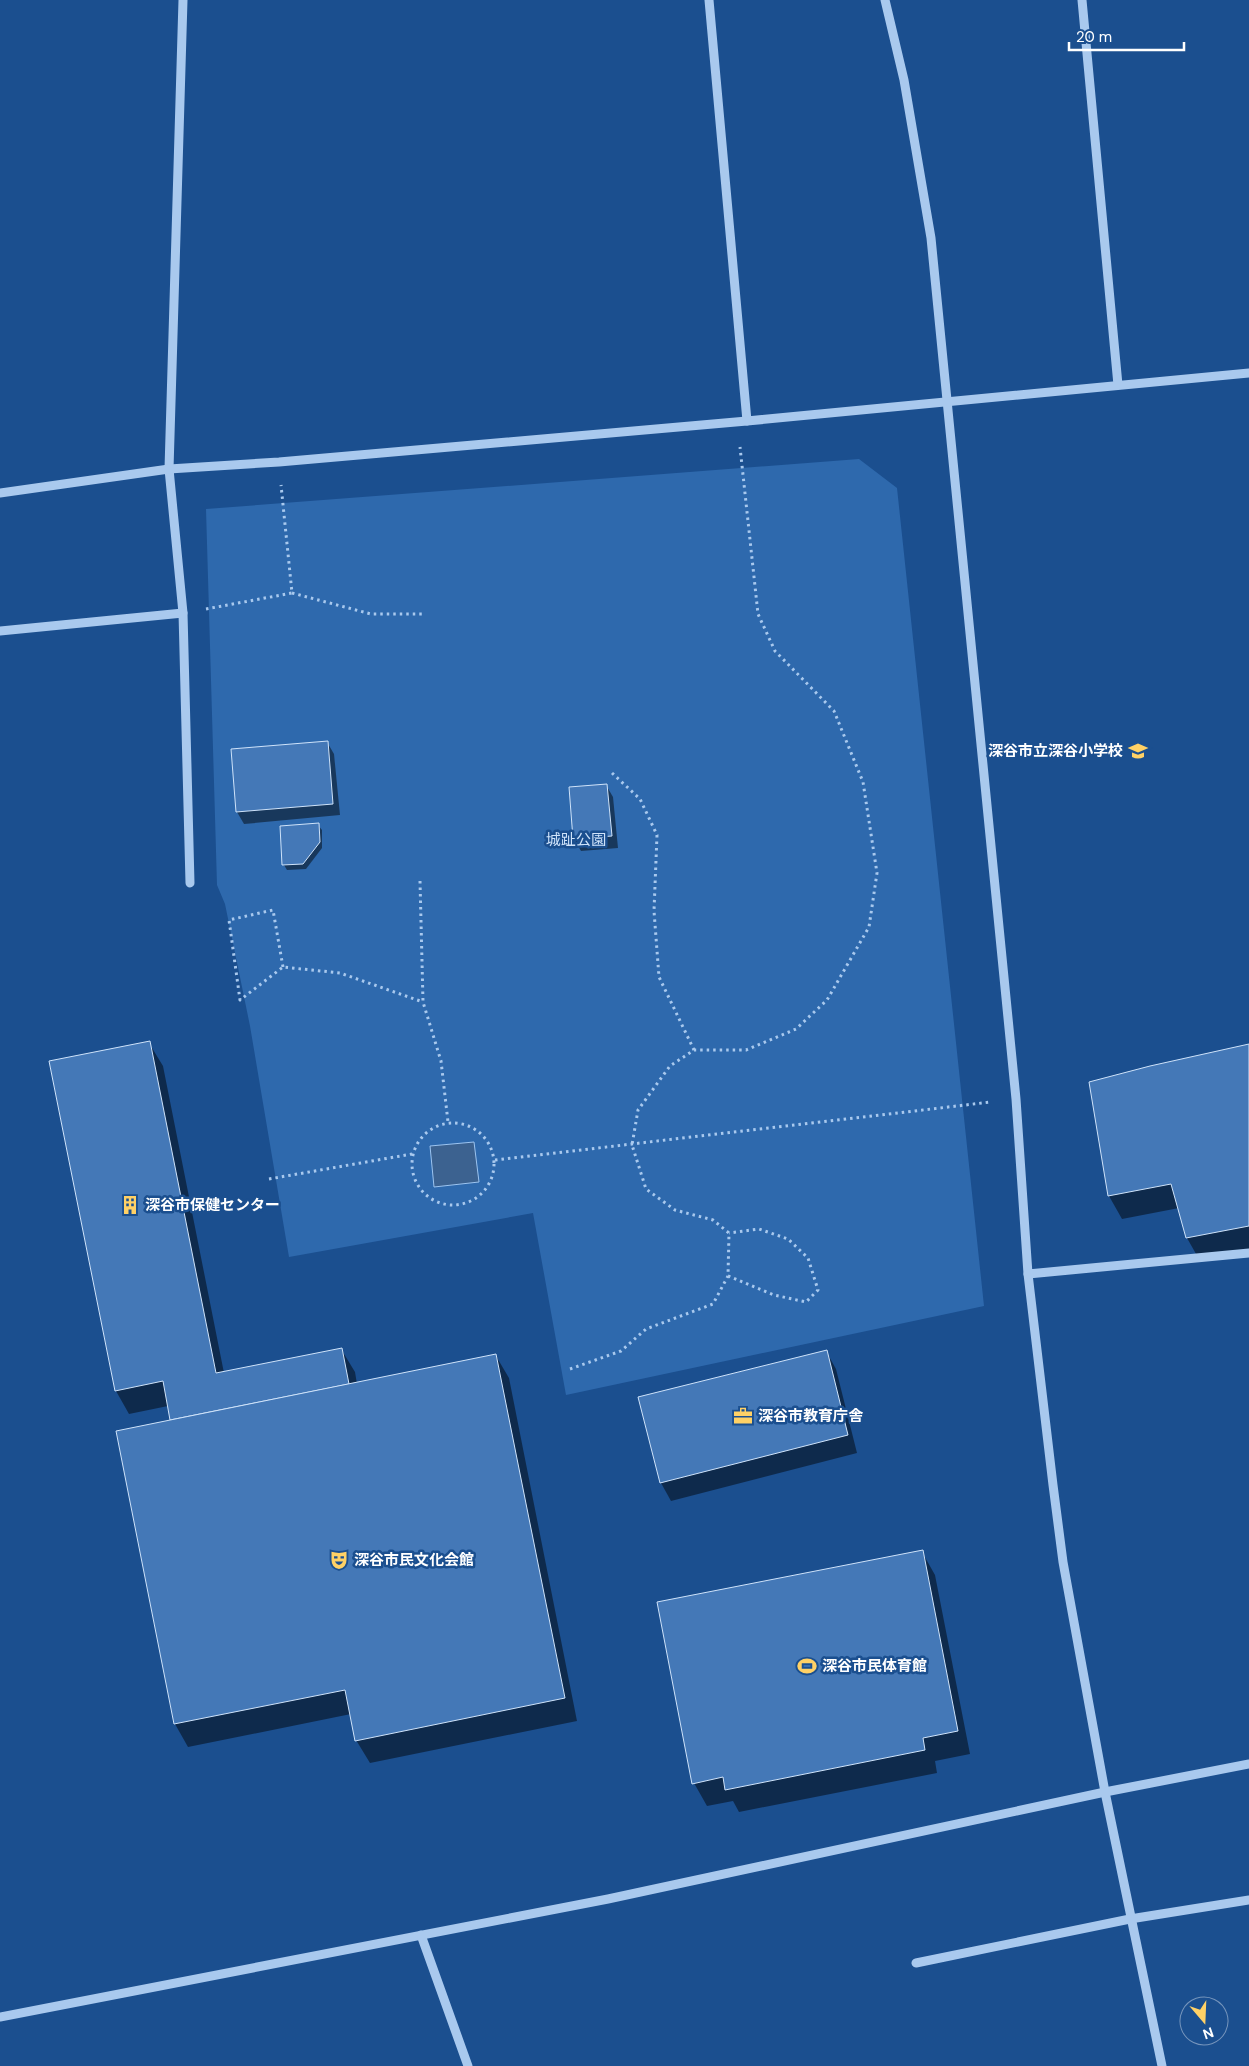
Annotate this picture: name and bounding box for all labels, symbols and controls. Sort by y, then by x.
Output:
scale bar [1069,20,1184,52]
text: 20 m [1076,27,1112,47]
school or university icon: 深谷市立深谷小学校 [1127,740,1149,762]
place label: 深谷市立深谷小学校 [988,741,1123,761]
park label: 城趾公園 [546,830,606,850]
building icon: 深谷市保健センター [119,1194,141,1216]
place label: 深谷市保健センター [145,1195,280,1215]
office icon: 深谷市教育庁舎 [732,1405,754,1427]
place label: 深谷市教育庁舎 [758,1406,864,1426]
theatre icon: 深谷市民文化会館 [328,1549,350,1571]
place label: 深谷市民文化会館 [354,1550,474,1570]
sports icon: 深谷市民体育館 [796,1655,818,1677]
place label: 深谷市民体育館 [822,1656,927,1676]
north arrow [1179,1996,1229,2046]
text: N [1200,2023,1216,2043]

